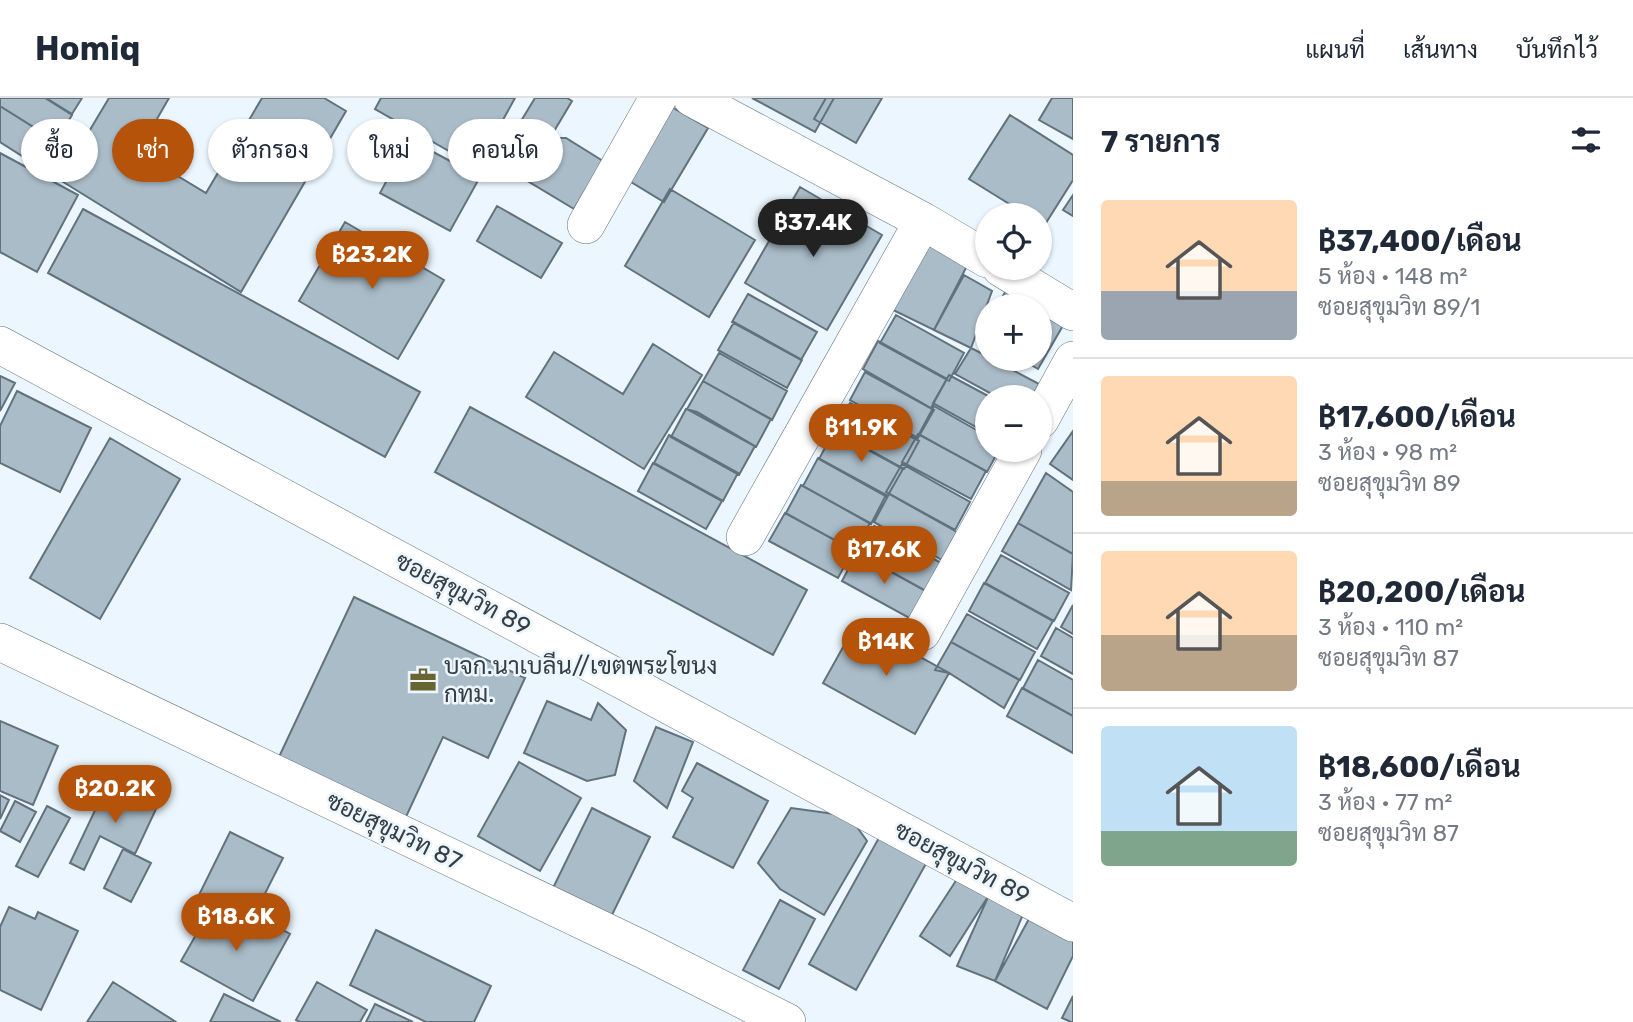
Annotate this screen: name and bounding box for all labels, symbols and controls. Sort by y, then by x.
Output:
text: Homiq [35,29,140,68]
text: แผนที่ [1305,36,1365,64]
text: เส้นทาง [1403,36,1478,64]
text: บันทึกไว้ [1516,36,1598,64]
chip: ซื้อ [21,119,98,182]
chip: เช่า [112,119,194,182]
chip: ตัวกรอง [208,119,333,182]
chip: ใหม่ [347,119,434,182]
chip: คอนโด [448,119,563,182]
icon: filters [1567,121,1605,159]
text: 7 รายการ [1101,124,1221,160]
pin: ฿37.4K [756,200,870,259]
map controls [975,203,1052,462]
button: locate [975,203,1052,280]
text: ฿37.4K [774,208,852,236]
text: ฿37,400/เดือน [1318,223,1522,259]
icon: home [1157,228,1241,312]
pin: ฿23.2K [315,232,429,291]
text: ฿23.2K [332,240,412,268]
text: 5 ห้อง · 148 m² [1318,262,1467,290]
text: ซอยสุขุมวิท 89/1 [1318,293,1480,321]
button: + [975,294,1052,371]
button: − [975,385,1052,462]
text: ฿17,600/เดือน [1318,399,1516,435]
pin: ฿11.9K [804,404,918,464]
icon: home [1157,404,1241,488]
text: ฿11.9K [825,413,897,441]
text: 3 ห้อง · 98 m² [1318,438,1457,466]
text: ซอยสุขุมวิท 89 [1318,469,1461,497]
pin: ฿17.6K [827,526,941,586]
text: ฿17.6K [847,535,921,563]
street label: ซอยสุขุมวิท 89 [390,547,535,643]
text: ฿20,200/เดือน [1318,574,1525,610]
icon: home [1157,579,1241,663]
text: 3 ห้อง · 110 m² [1318,613,1463,641]
pin: ฿14K [845,618,927,678]
text: ฿14K [858,627,914,655]
text: ซอยสุขุมวิท 87 [1318,644,1459,672]
place label: บจก.นาเบลีน//เขตพระโขนง กทม. [444,650,718,708]
office icon: บจก.นาเบลีน//เขตพระโขนง กทม. [408,665,438,695]
text: ฿18,600/เดือน [1318,749,1521,785]
icon: home [1157,754,1241,838]
pin: ฿20.2K [58,766,172,825]
text: ฿20.2K [74,774,156,802]
street label: ซอยสุขุมวิท 87 [321,786,466,878]
text: 3 ห้อง · 77 m² [1318,788,1452,816]
street label: ซอยสุขุมวิท 89 [889,816,1034,912]
text: ซอยสุขุมวิท 87 [1318,819,1459,847]
pin: ฿18.6K [179,894,293,953]
text: ฿18.6K [197,902,275,930]

